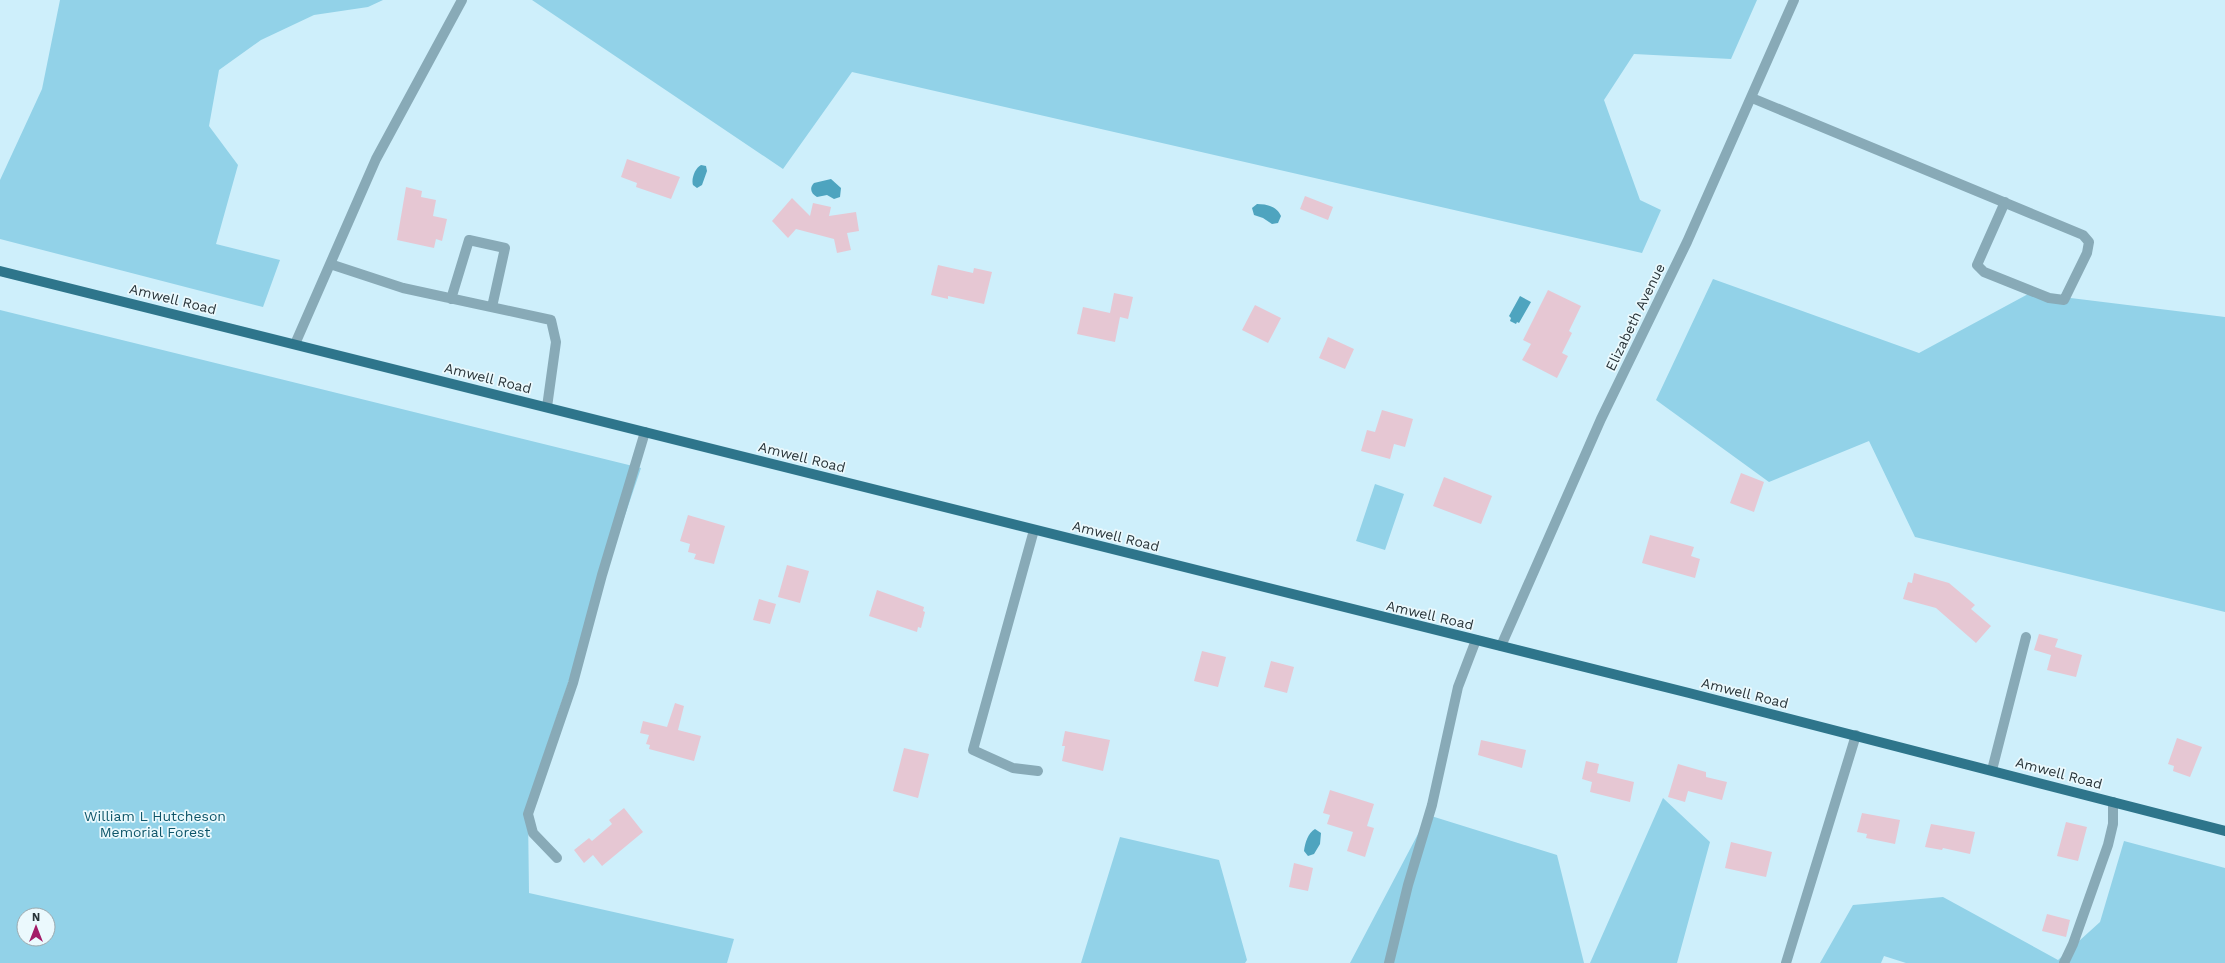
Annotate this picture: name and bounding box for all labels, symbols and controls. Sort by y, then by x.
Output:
street label: Elizabeth Avenue [1602,261,1668,373]
street label: Amwell Road [128,280,218,318]
street label: Amwell Road [443,359,533,397]
street label: Amwell Road [757,438,847,476]
street label: Amwell Road [1071,517,1161,555]
street label: Amwell Road [1385,597,1475,633]
street label: Amwell Road [1700,674,1790,712]
street label: Amwell Road [2014,754,2104,792]
park label: William L Hutcheson Memorial Forest [84,808,226,840]
north arrow [16,907,56,947]
text: N [32,911,40,924]

